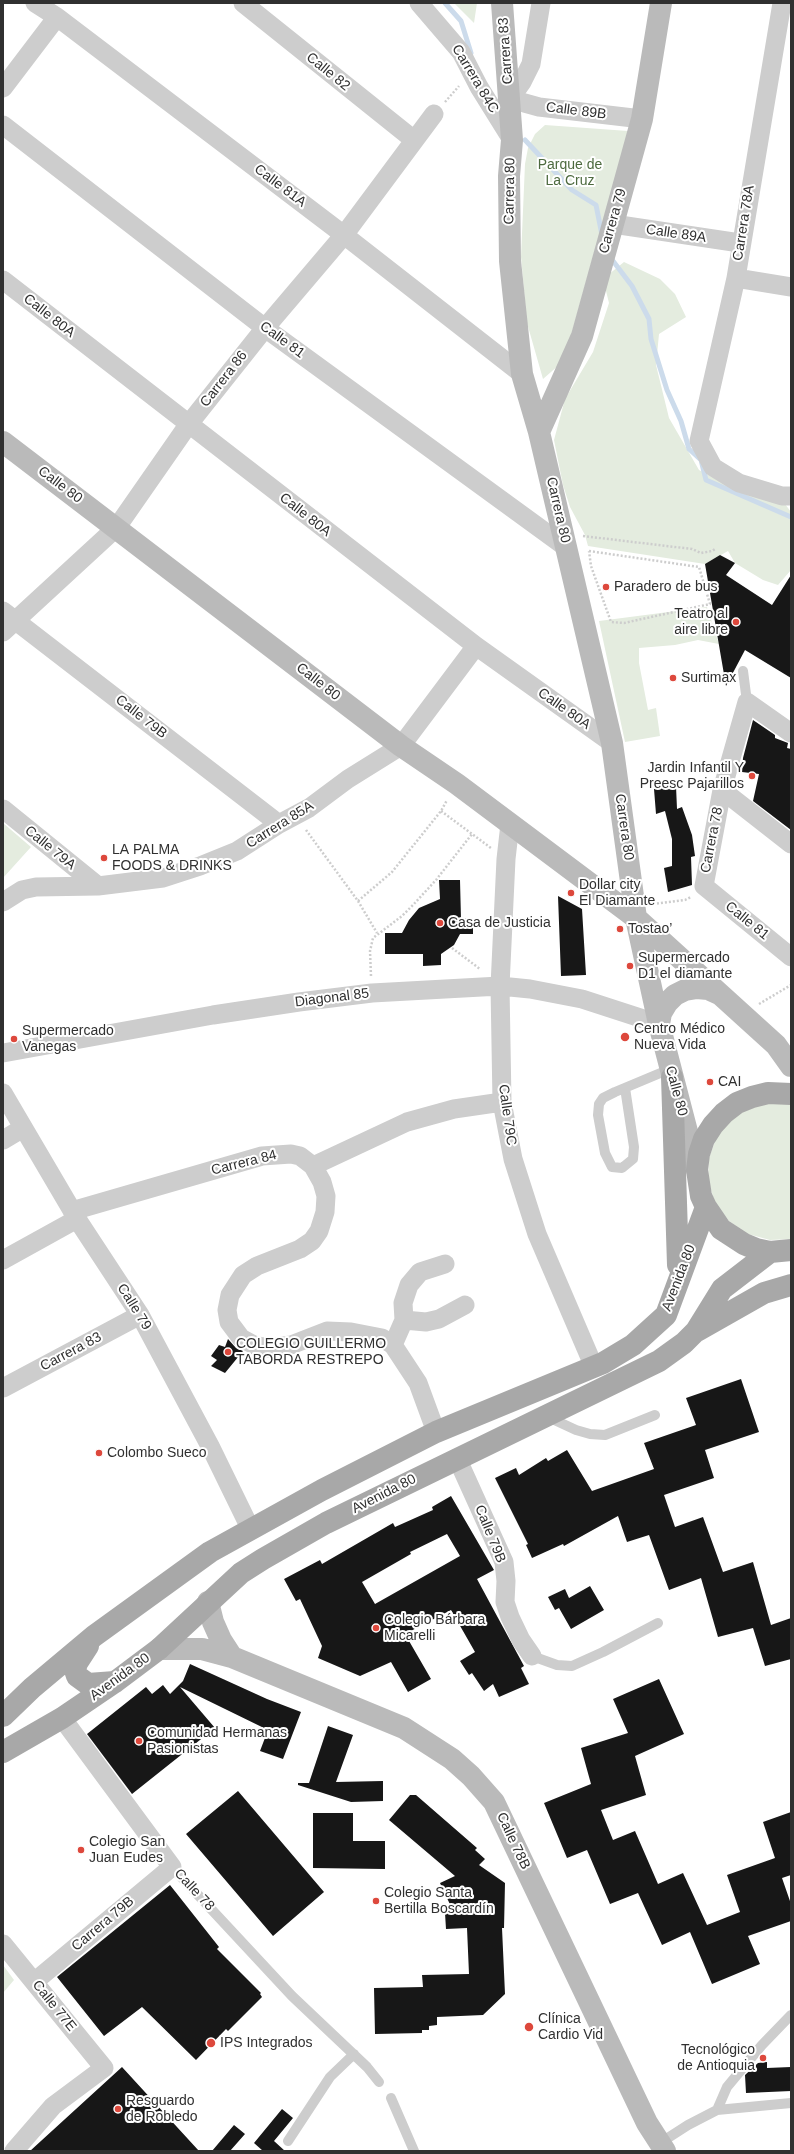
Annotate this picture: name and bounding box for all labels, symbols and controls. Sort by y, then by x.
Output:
street label: Carrera 83 [495,17,517,85]
street label: Carrera 84C [448,42,502,116]
street label: Calle 82 [303,49,353,95]
street label: Calle 89B [545,99,607,123]
street label: Carrera 80 [501,157,519,225]
park label: Parque de La Cruz [538,157,602,190]
street label: Calle 81A [251,161,309,211]
street label: Carrera 78A [730,184,758,262]
street label: Carrera 79 [596,187,630,255]
street label: Calle 89A [645,221,707,247]
street label: Calle 80A [20,291,78,341]
street label: Calle 81 [256,318,308,362]
street label: Carrera 86 [197,347,251,411]
street label: Calle 80 [34,463,86,507]
street label: Carrera 80 [542,476,574,544]
street label: Calle 80A [276,490,334,540]
place label: Paradero de bus [614,579,718,595]
marker: Paradero de bus [601,582,611,592]
place label: Teatro al aire libre [674,606,728,638]
marker: Teatro al aire libre [731,617,741,627]
street label: Calle 80 [293,660,343,704]
place label: Surtimax [681,670,736,686]
marker: Surtimax [668,673,678,683]
street label: Calle 80A [534,685,594,733]
street label: Calle 79B [112,692,170,742]
place label: Jardin Infantil Y Preesc Pajarillos [640,760,744,792]
marker: Jardin Infantil Y Preesc Pajarillos [747,771,757,781]
street label: Carrera 80 [611,793,637,861]
street label: Carrera 85A [243,798,317,852]
street label: Carrera 78 [697,806,727,874]
street label: Calle 79A [21,822,79,874]
place label: LA PALMA FOODS & DRINKS [112,842,232,874]
marker: LA PALMA FOODS & DRINKS [99,853,109,863]
place label: Dollar city El Diamante [579,877,655,910]
marker: Dollar city El Diamante [566,888,576,898]
street label: Calle 81 [722,898,772,944]
place label: Casa de Justicia [448,915,551,931]
marker: Casa de Justicia [435,918,445,928]
place label: Tostao’ [628,921,672,937]
marker: Tostao’ [615,924,625,934]
place label: Supermercado D1 el diamante [638,950,732,982]
marker: Supermercado D1 el diamante [625,961,635,971]
street label: Diagonal 85 [294,985,370,1011]
place label: Centro Médico Nueva Vida [634,1021,725,1054]
place label: Supermercado Vanegas [22,1023,114,1056]
marker: Centro Médico Nueva Vida [619,1031,631,1043]
marker: Supermercado Vanegas [9,1034,19,1044]
street label: Calle 80 [661,1064,691,1118]
place label: CAI [718,1074,741,1090]
marker: CAI [705,1077,715,1087]
street label: Calle 79C [494,1083,520,1147]
street label: Carrera 84 [210,1147,278,1179]
street label: Avenida 80 [659,1242,699,1314]
street label: Calle 79 [113,1281,155,1333]
street label: Carrera 83 [38,1329,104,1375]
place label: COLEGIO GUILLERMO TABORDA RESTREPO [236,1336,386,1368]
marker: COLEGIO GUILLERMO TABORDA RESTREPO [223,1347,233,1357]
place label: Colombo Sueco [107,1445,207,1461]
marker: Colombo Sueco [94,1448,104,1458]
street label: Avenida 80 [349,1471,419,1517]
street label: Calle 79B [471,1503,509,1565]
place label: Colegio Bárbara Micarelli [384,1612,485,1644]
marker: Colegio Bárbara Micarelli [371,1623,381,1633]
street label: Avenida 80 [87,1650,153,1704]
place label: Comunidad Hermanas Pasionistas [147,1725,287,1758]
marker: Comunidad Hermanas Pasionistas [134,1736,144,1746]
street label: Calle 78B [493,1810,533,1872]
place label: Colegio San Juan Eudes [89,1834,165,1866]
marker: Colegio San Juan Eudes [76,1845,86,1855]
street label: Calle 78 [170,1865,218,1915]
place label: Colegio Santa Bertilla Boscardín [384,1885,494,1918]
street label: Carrera 79B [68,1893,138,1955]
marker: Colegio Santa Bertilla Boscardín [371,1896,381,1906]
street label: Calle 77E [28,1977,80,2035]
place label: Clínica Cardio Vid [538,2011,603,2044]
marker: Clínica Cardio Vid [523,2021,535,2033]
place label: IPS Integrados [220,2035,313,2051]
marker: IPS Integrados [205,2037,217,2049]
place label: Tecnológico de Antioquia [677,2042,755,2074]
marker: Tecnológico de Antioquia [758,2053,768,2063]
place label: Resguardo de Robledo [126,2093,198,2126]
marker: Resguardo de Robledo [113,2104,123,2114]

